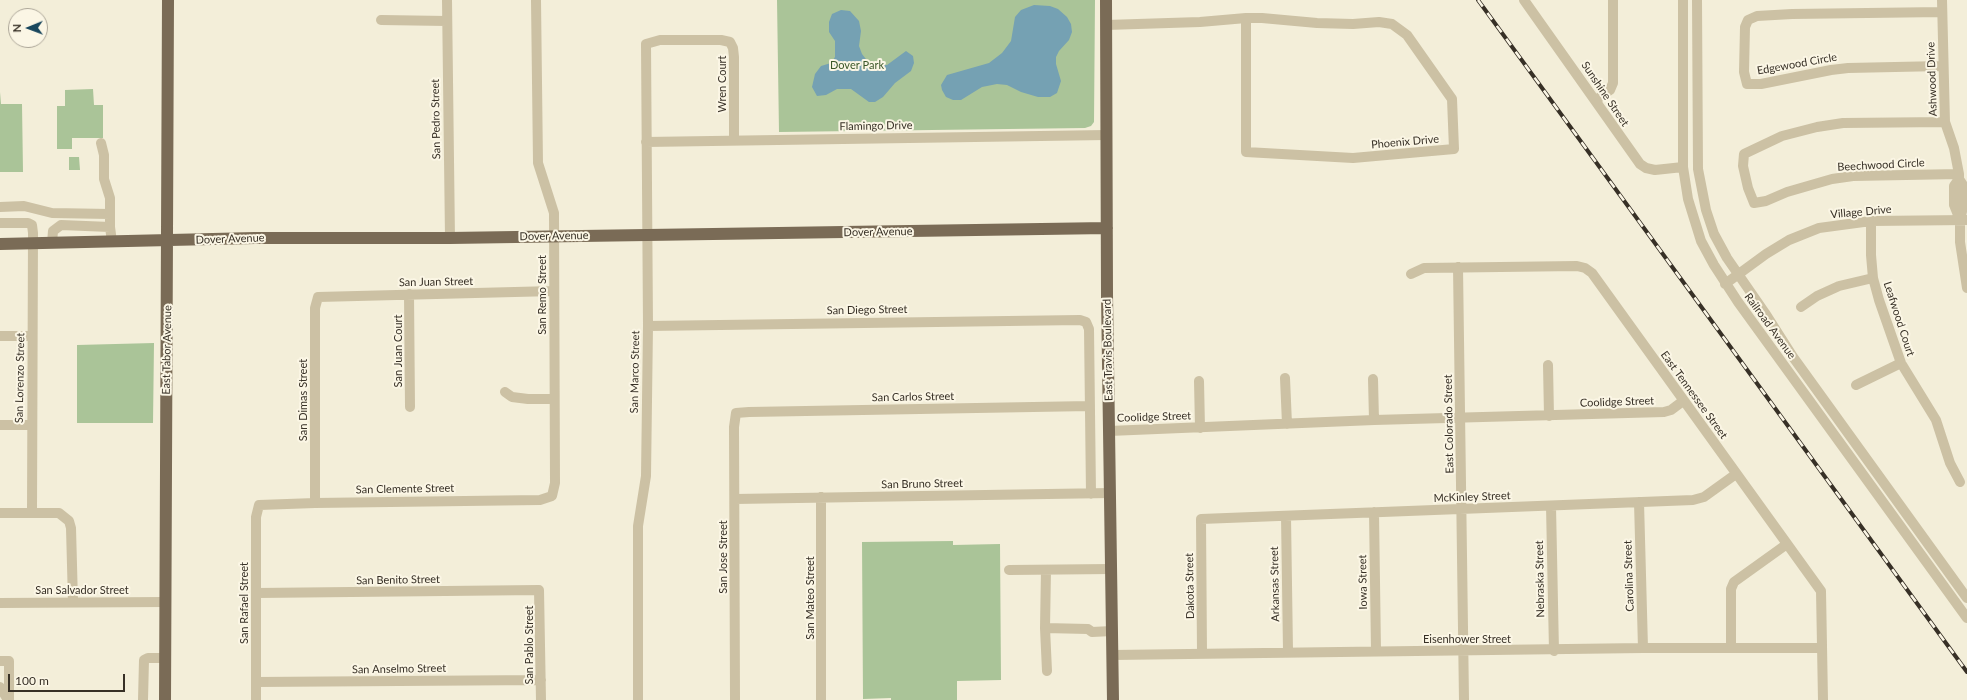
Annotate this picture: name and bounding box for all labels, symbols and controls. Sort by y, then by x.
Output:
north arrow [8,8,48,48]
text: N [10,24,23,33]
street label: Ashwood Drive [1924,42,1940,116]
street label: Edgewood Circle [1756,50,1838,78]
street label: Wren Court [715,55,729,113]
park label: Dover Park [830,58,884,72]
street label: Sunshine Street [1578,59,1632,129]
street label: San Pedro Street [429,79,443,159]
street label: Flamingo Drive [839,119,913,133]
street label: Phoenix Drive [1371,132,1439,152]
street label: Beechwood Circle [1837,156,1925,174]
street label: Village Drive [1830,203,1892,221]
street label: Dover Avenue [843,225,913,239]
street label: Dover Avenue [519,229,589,243]
street label: Dover Avenue [195,231,265,247]
street label: San Remo Street [535,255,549,335]
street label: San Juan Street [399,275,473,289]
street label: Leafwood Court [1881,280,1917,358]
street label: Railroad Avenue [1742,290,1798,362]
street label: East Travis Boulevard [1101,299,1115,401]
street label: San Diego Street [827,303,907,317]
street label: East Tabor Avenue [160,305,174,395]
street label: San Juan Court [391,315,405,387]
street label: San Marco Street [628,331,642,413]
street label: San Lorenzo Street [13,333,27,423]
street label: East Tennessee Street [1658,349,1730,441]
street label: San Dimas Street [296,359,310,441]
street label: East Colorado Street [1442,374,1456,474]
street label: San Carlos Street [872,390,954,404]
street label: Coolidge Street [1580,394,1654,410]
street label: Coolidge Street [1117,409,1191,425]
street label: San Bruno Street [881,477,963,491]
street label: San Clemente Street [356,482,454,496]
street label: McKinley Street [1433,489,1511,505]
street label: San Jose Street [716,520,730,594]
street label: Nebraska Street [1533,540,1547,618]
street label: Carolina Street [1621,540,1637,612]
street label: Arkansas Street [1268,546,1282,622]
street label: Dakota Street [1183,553,1197,619]
street label: Iowa Street [1356,554,1370,610]
street label: San Mateo Street [803,556,817,640]
street label: San Rafael Street [237,562,251,644]
street label: San Benito Street [356,573,440,587]
street label: San Salvador Street [35,583,129,597]
street label: San Pablo Street [522,606,536,684]
street label: Eisenhower Street [1423,632,1511,646]
street label: San Anselmo Street [352,662,446,676]
scale bar [10,666,127,692]
text: 100 m [15,673,49,688]

